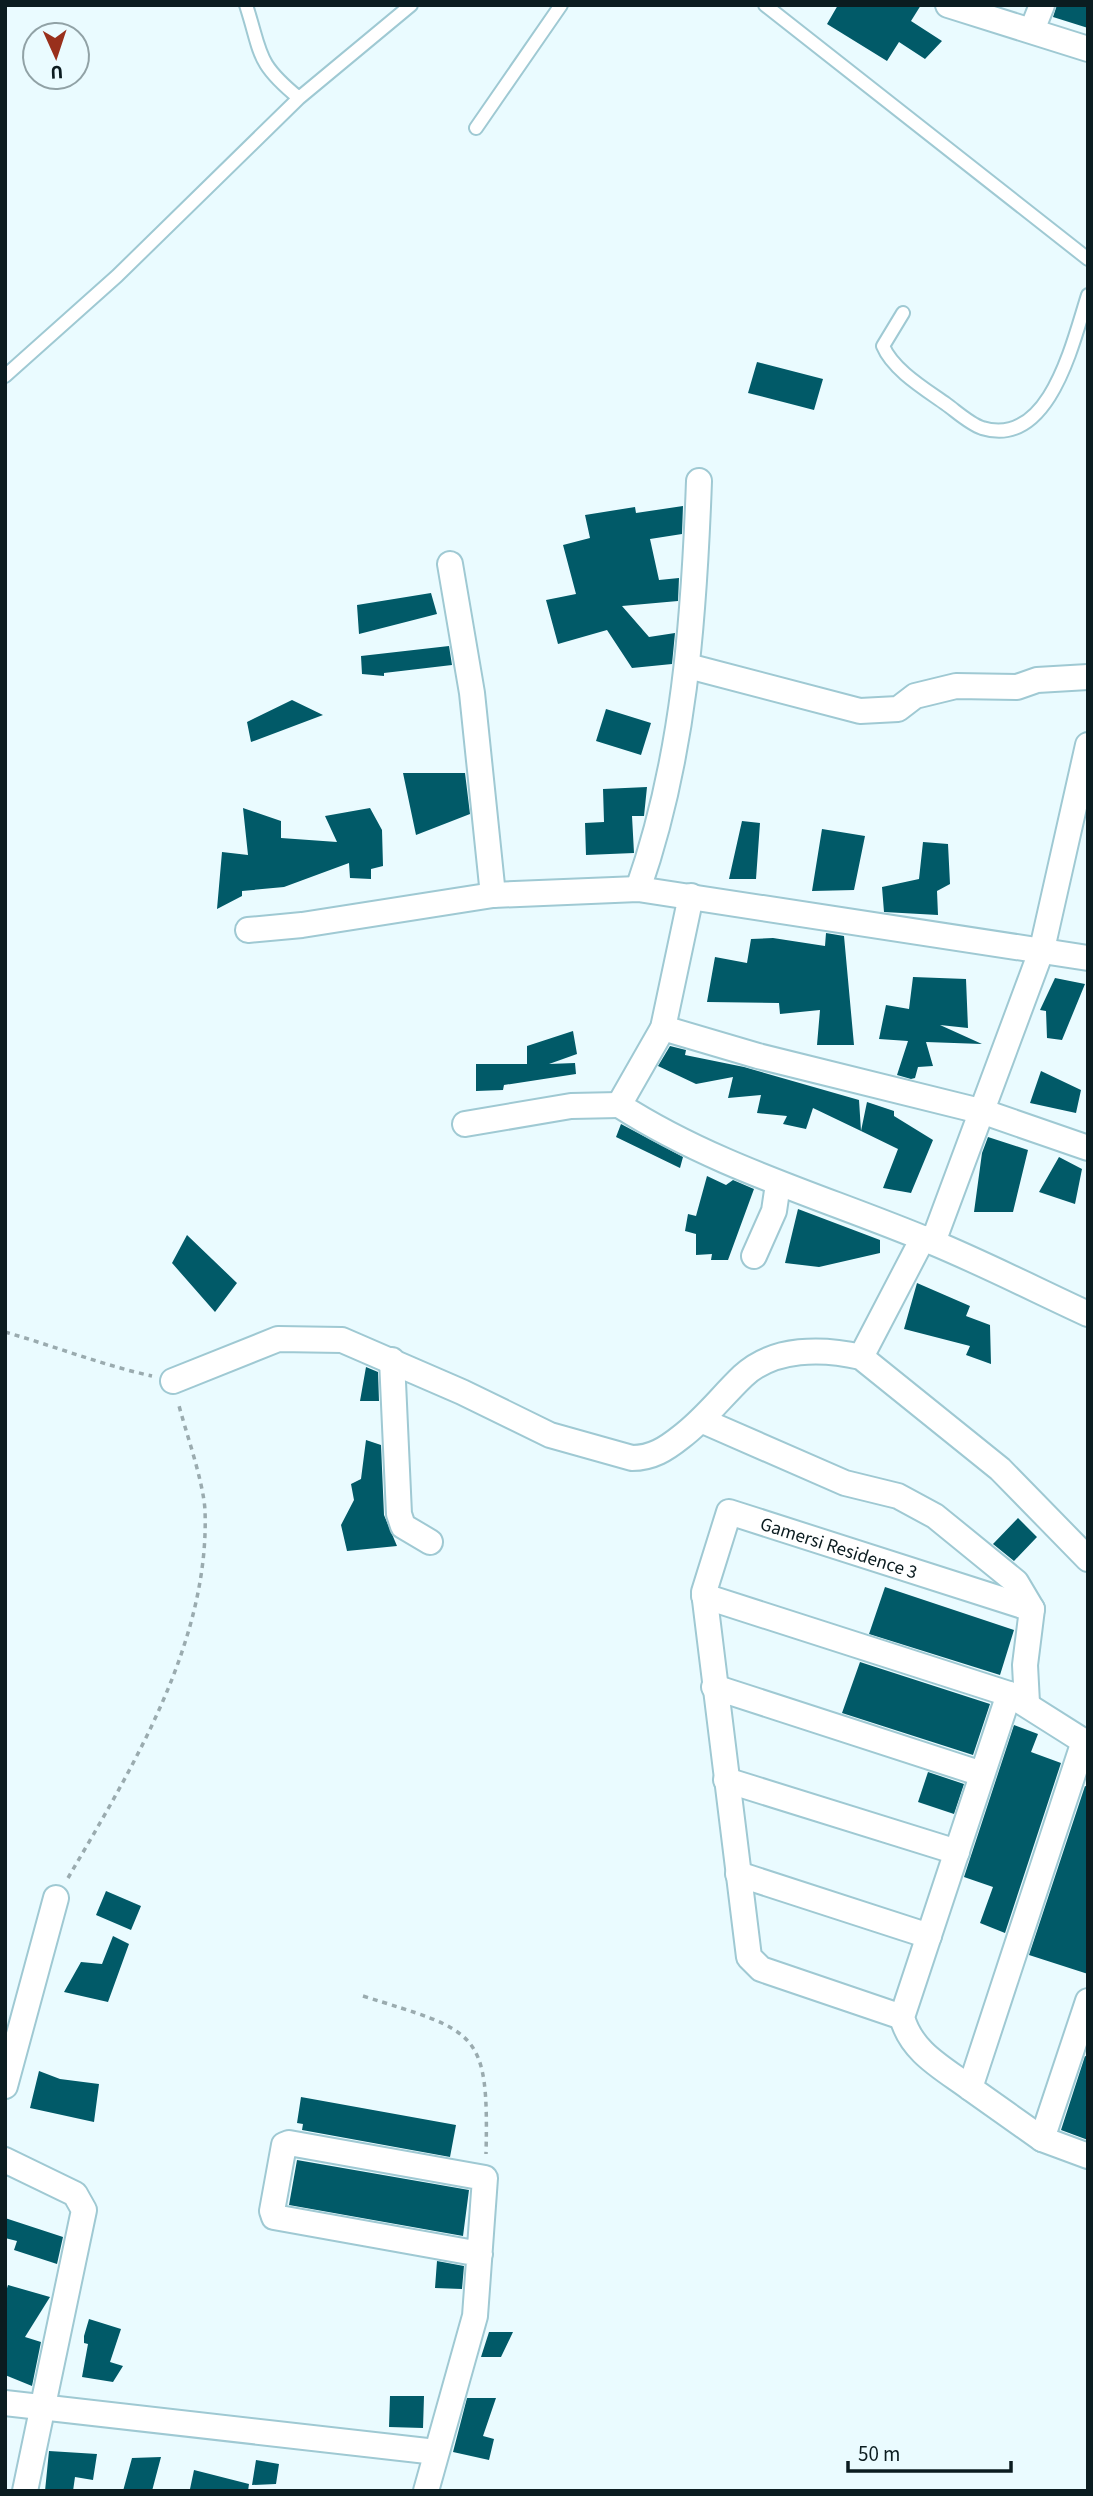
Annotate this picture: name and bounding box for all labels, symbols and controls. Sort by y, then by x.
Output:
north arrow [21,21,91,91]
text: U [50,58,64,85]
street label: Gamersi Residence 3 [757,1511,921,1586]
scale bar [848,2430,1011,2474]
text: 50 m [858,2439,900,2469]

